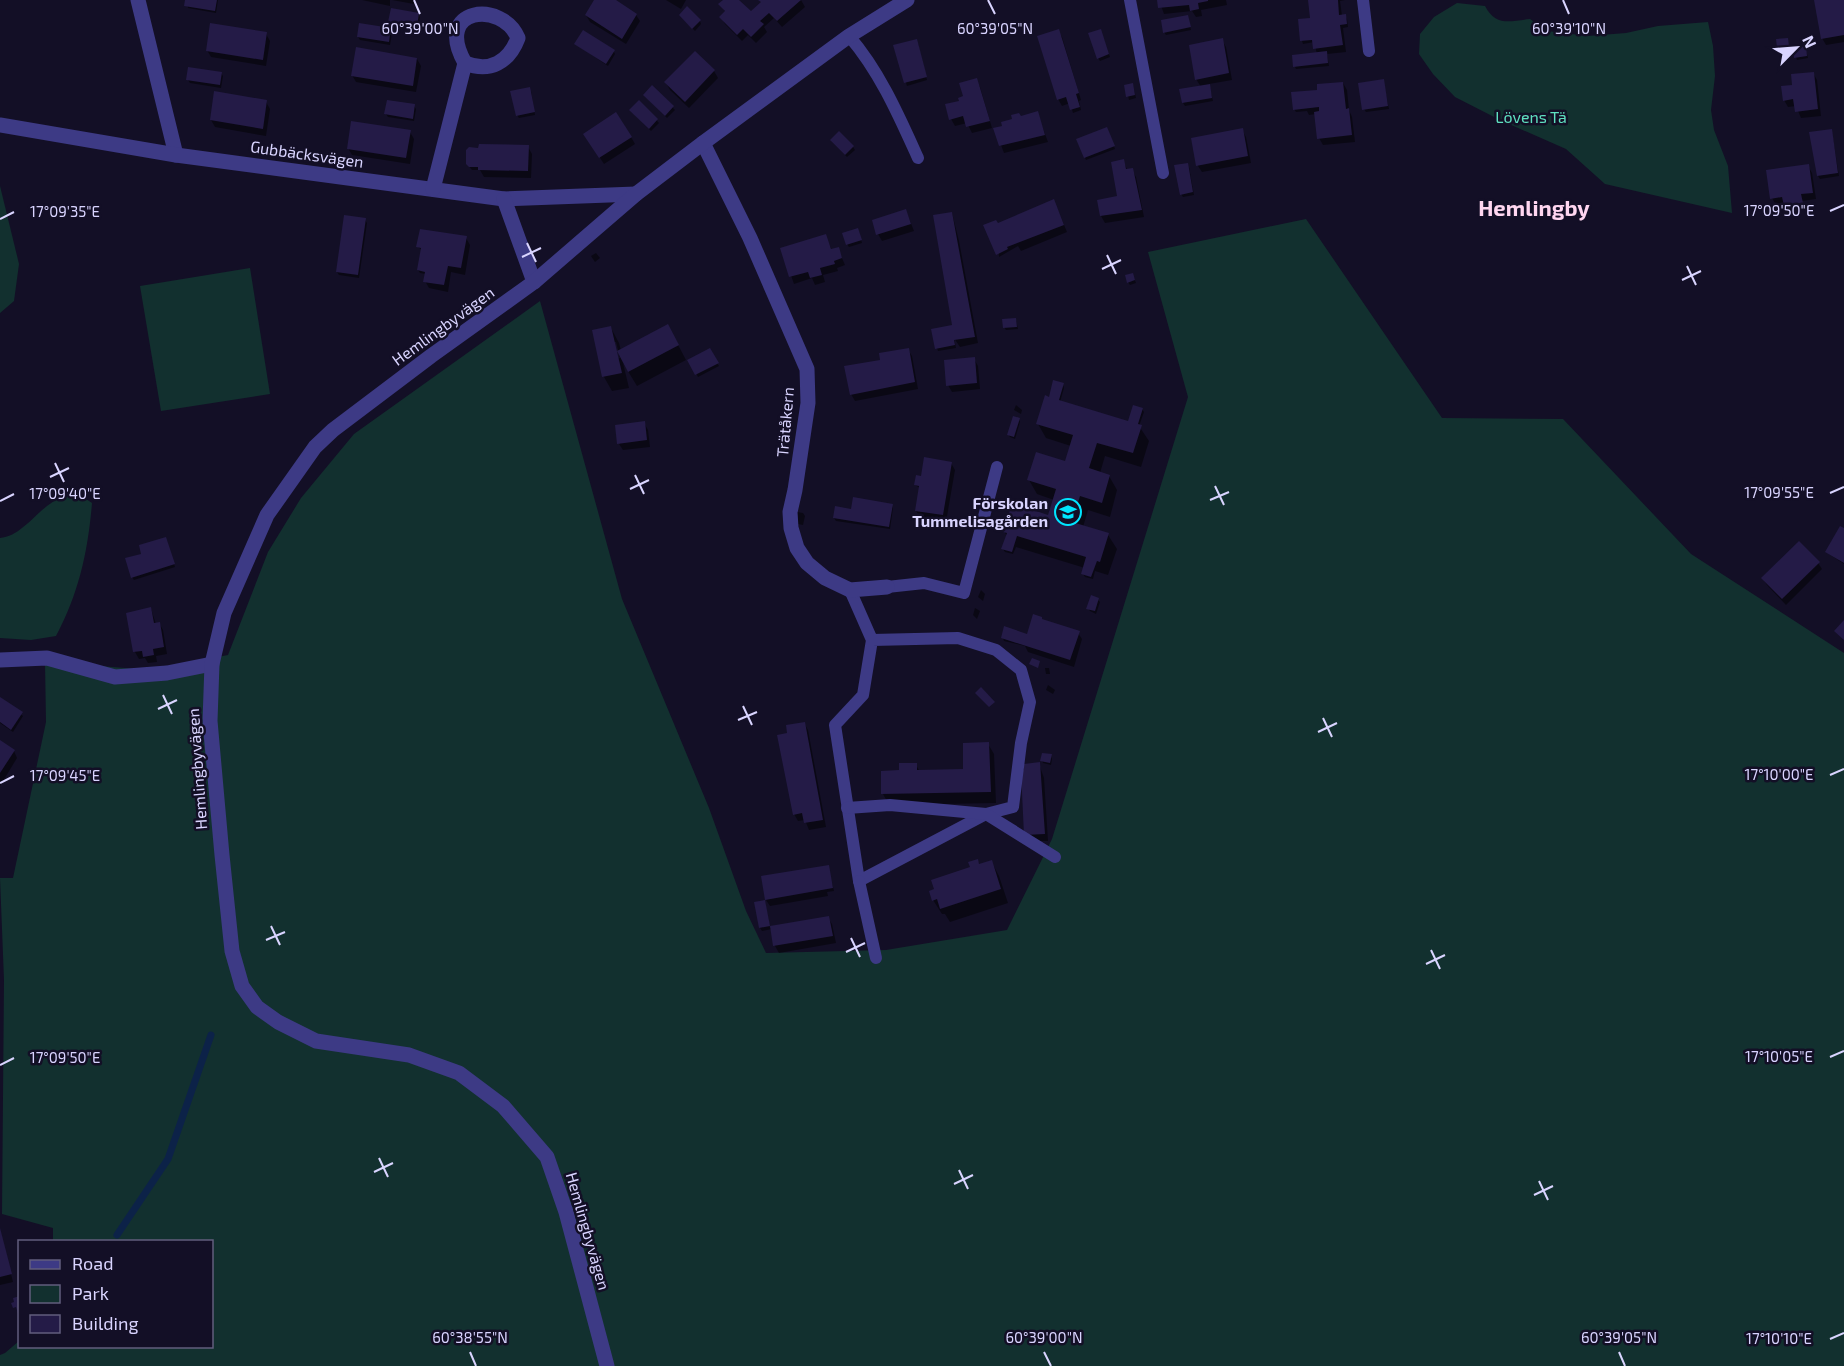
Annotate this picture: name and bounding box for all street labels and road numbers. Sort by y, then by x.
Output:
street label: Gubbäcksvägen [249,136,365,171]
street label: Hemlingbyvägen [388,282,498,369]
street label: Trätåkern [772,386,797,458]
street label: Hemlingbyvägen [183,708,210,830]
street label: Hemlingbyvägen [563,1170,614,1292]

